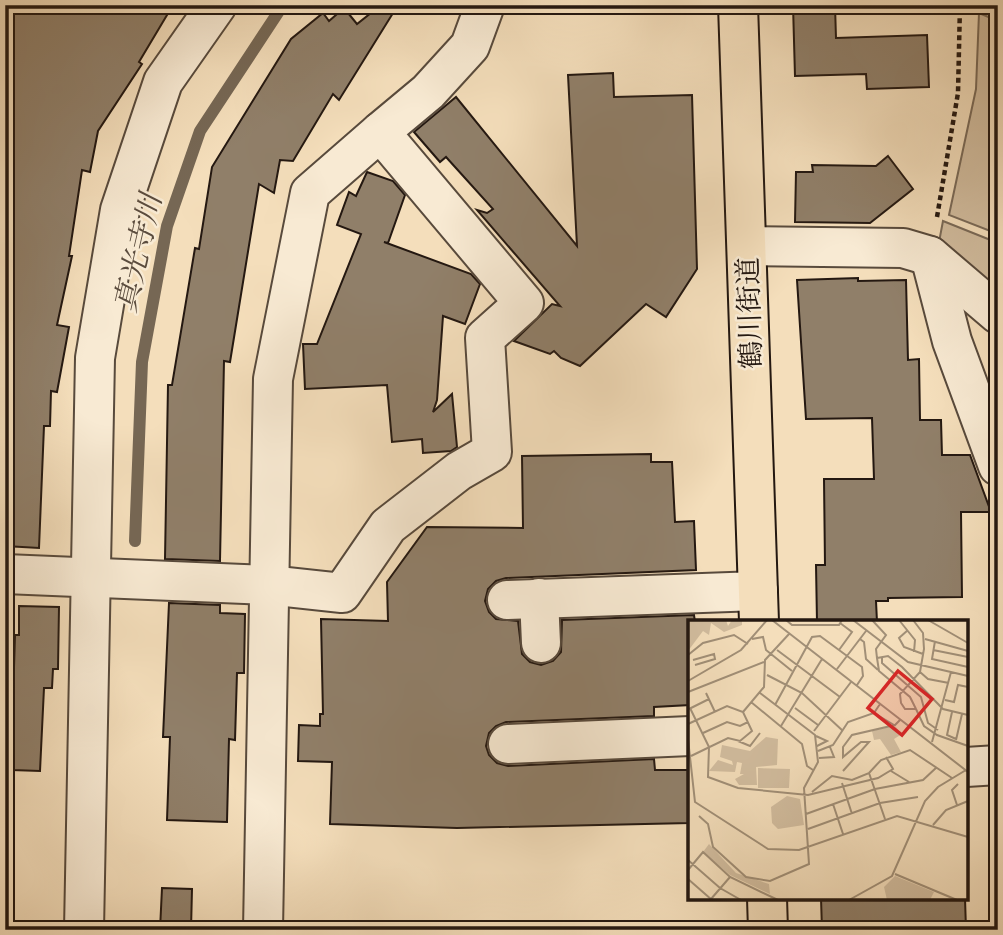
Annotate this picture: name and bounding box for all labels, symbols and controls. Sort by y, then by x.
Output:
water label: 真光寺川 [105,187,172,316]
street label: 鶴川街道 [729,256,771,370]
inset map [688,620,968,900]

